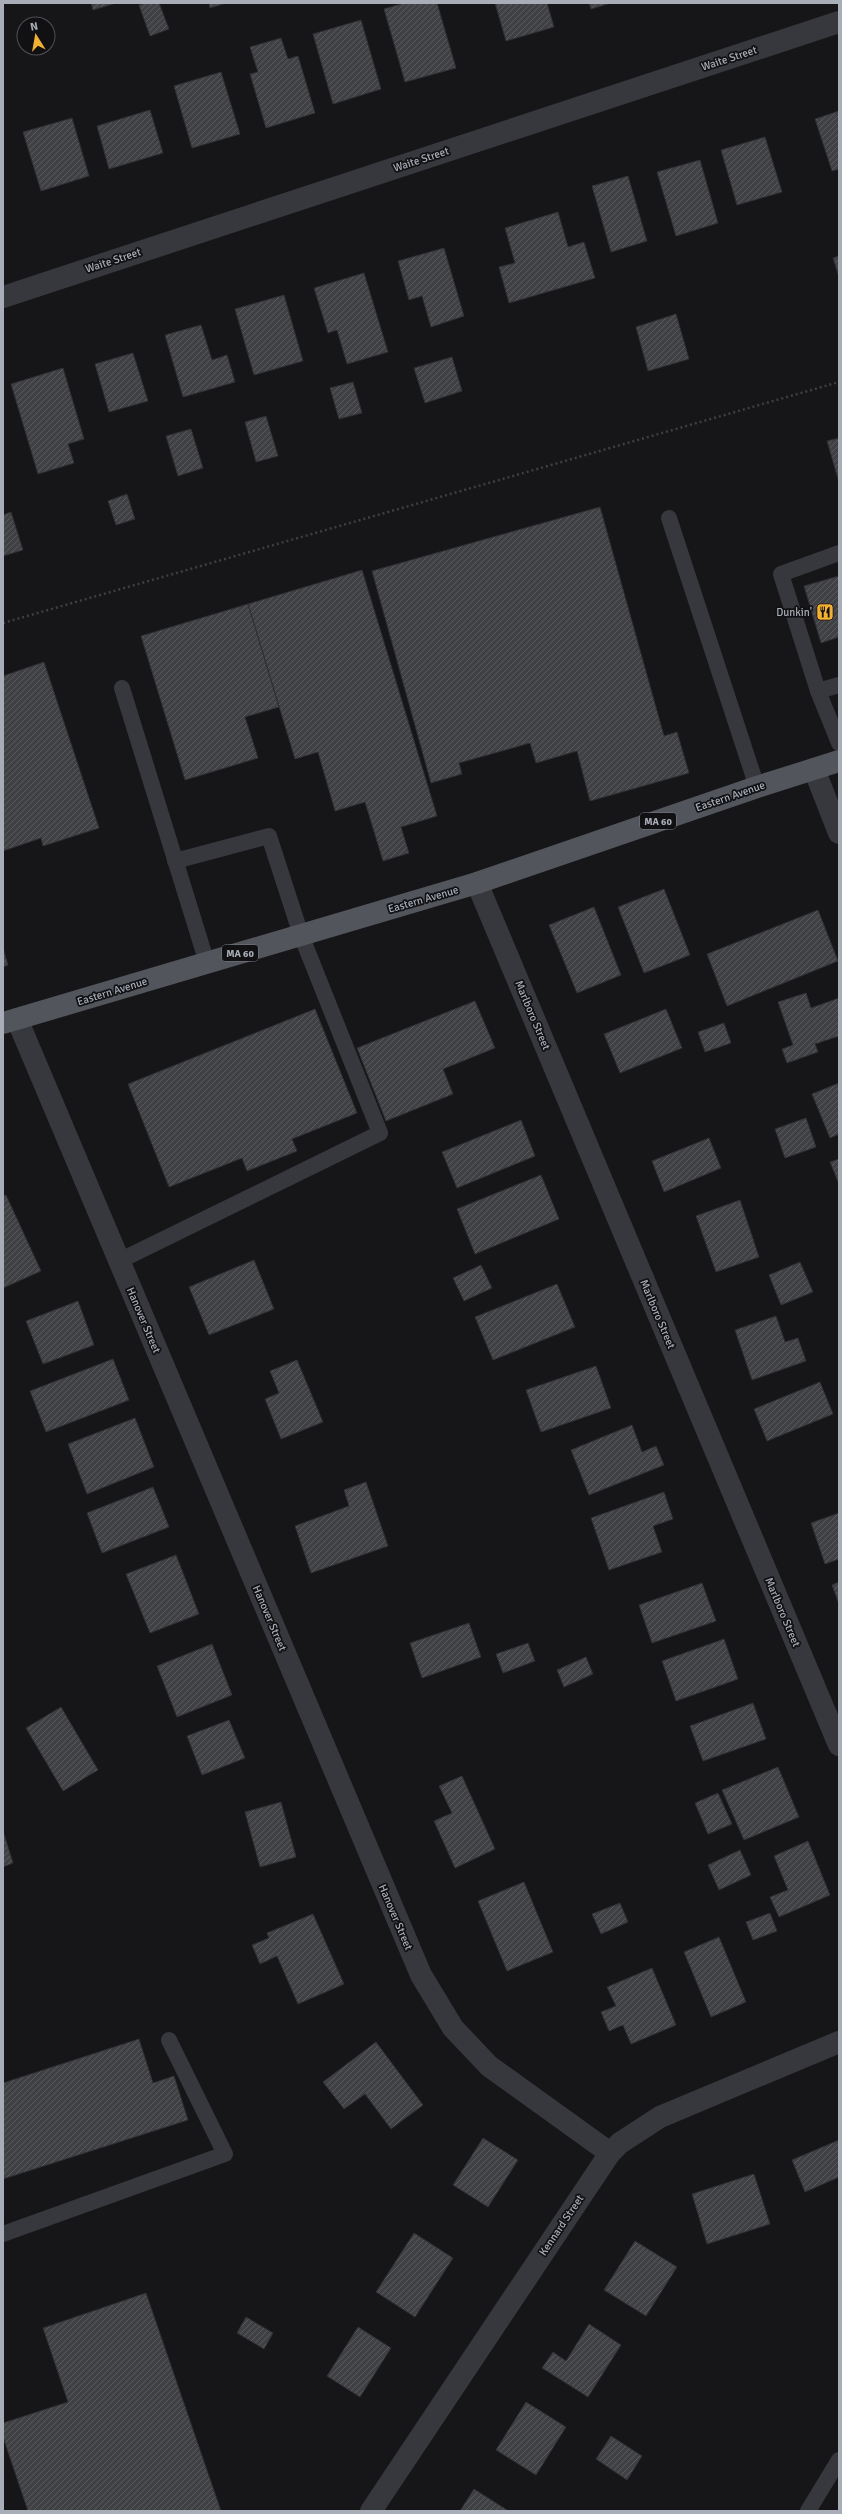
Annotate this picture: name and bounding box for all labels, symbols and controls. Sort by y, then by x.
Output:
north arrow [16,16,56,56]
text: N [29,20,39,34]
street label: Waite Street [700,43,759,74]
street label: Waite Street [392,144,451,175]
street label: Waite Street [84,245,143,276]
restaurant icon: Dunkin' [815,602,835,622]
place label: Dunkin' [776,606,812,619]
street label: Eastern Avenue [694,778,767,814]
road number: MA 60 [640,813,676,829]
street label: Eastern Avenue [386,883,460,916]
road number: MA 60 [222,945,258,961]
street label: Eastern Avenue [75,975,149,1008]
street label: Marlboro Street [512,979,553,1052]
street label: Marlboro Street [637,1278,678,1351]
street label: Hanover Street [124,1285,163,1355]
street label: Marlboro Street [762,1576,803,1649]
street label: Hanover Street [250,1583,289,1653]
street label: Hanover Street [376,1882,415,1952]
street label: Kennard Street [536,2192,587,2258]

